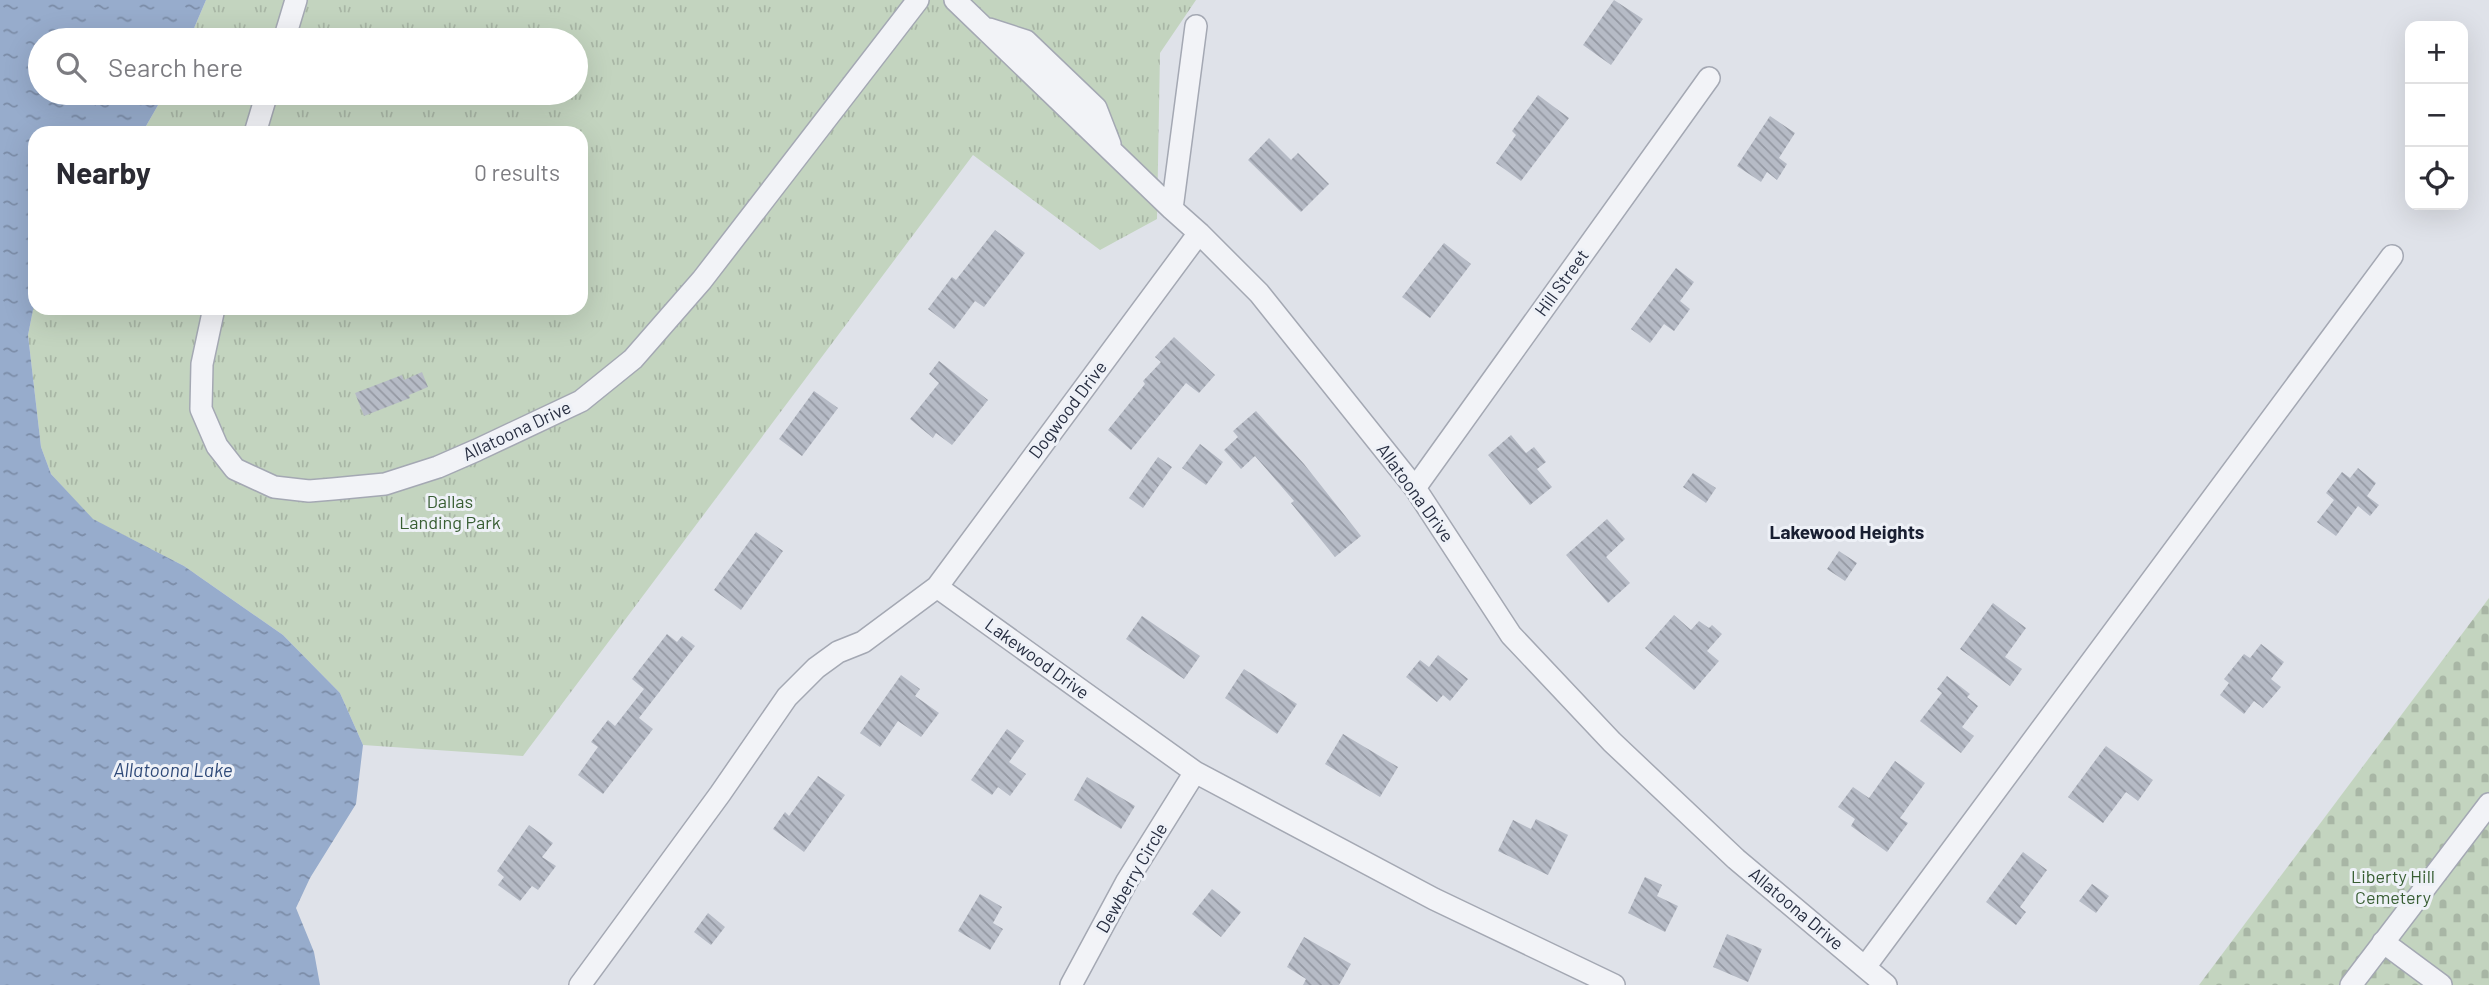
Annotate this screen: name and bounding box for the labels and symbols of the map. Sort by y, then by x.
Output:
street label: Hill Street [1530,245,1593,320]
street label: Dogwood Drive [1023,356,1111,462]
street label: Allatoona Drive [459,395,574,465]
street label: Allatoona Drive [1373,439,1459,546]
park label: Dallas Landing Park [399,490,501,533]
district label: Lakewood Heights [1770,520,1924,543]
street label: Lakewood Drive [981,613,1094,703]
water label: Allatoona Lake [113,758,233,781]
street label: Dewberry Circle [1091,819,1171,936]
street label: Allatoona Drive [1745,862,1848,954]
park label: Liberty Hill Cemetery [2351,865,2435,908]

